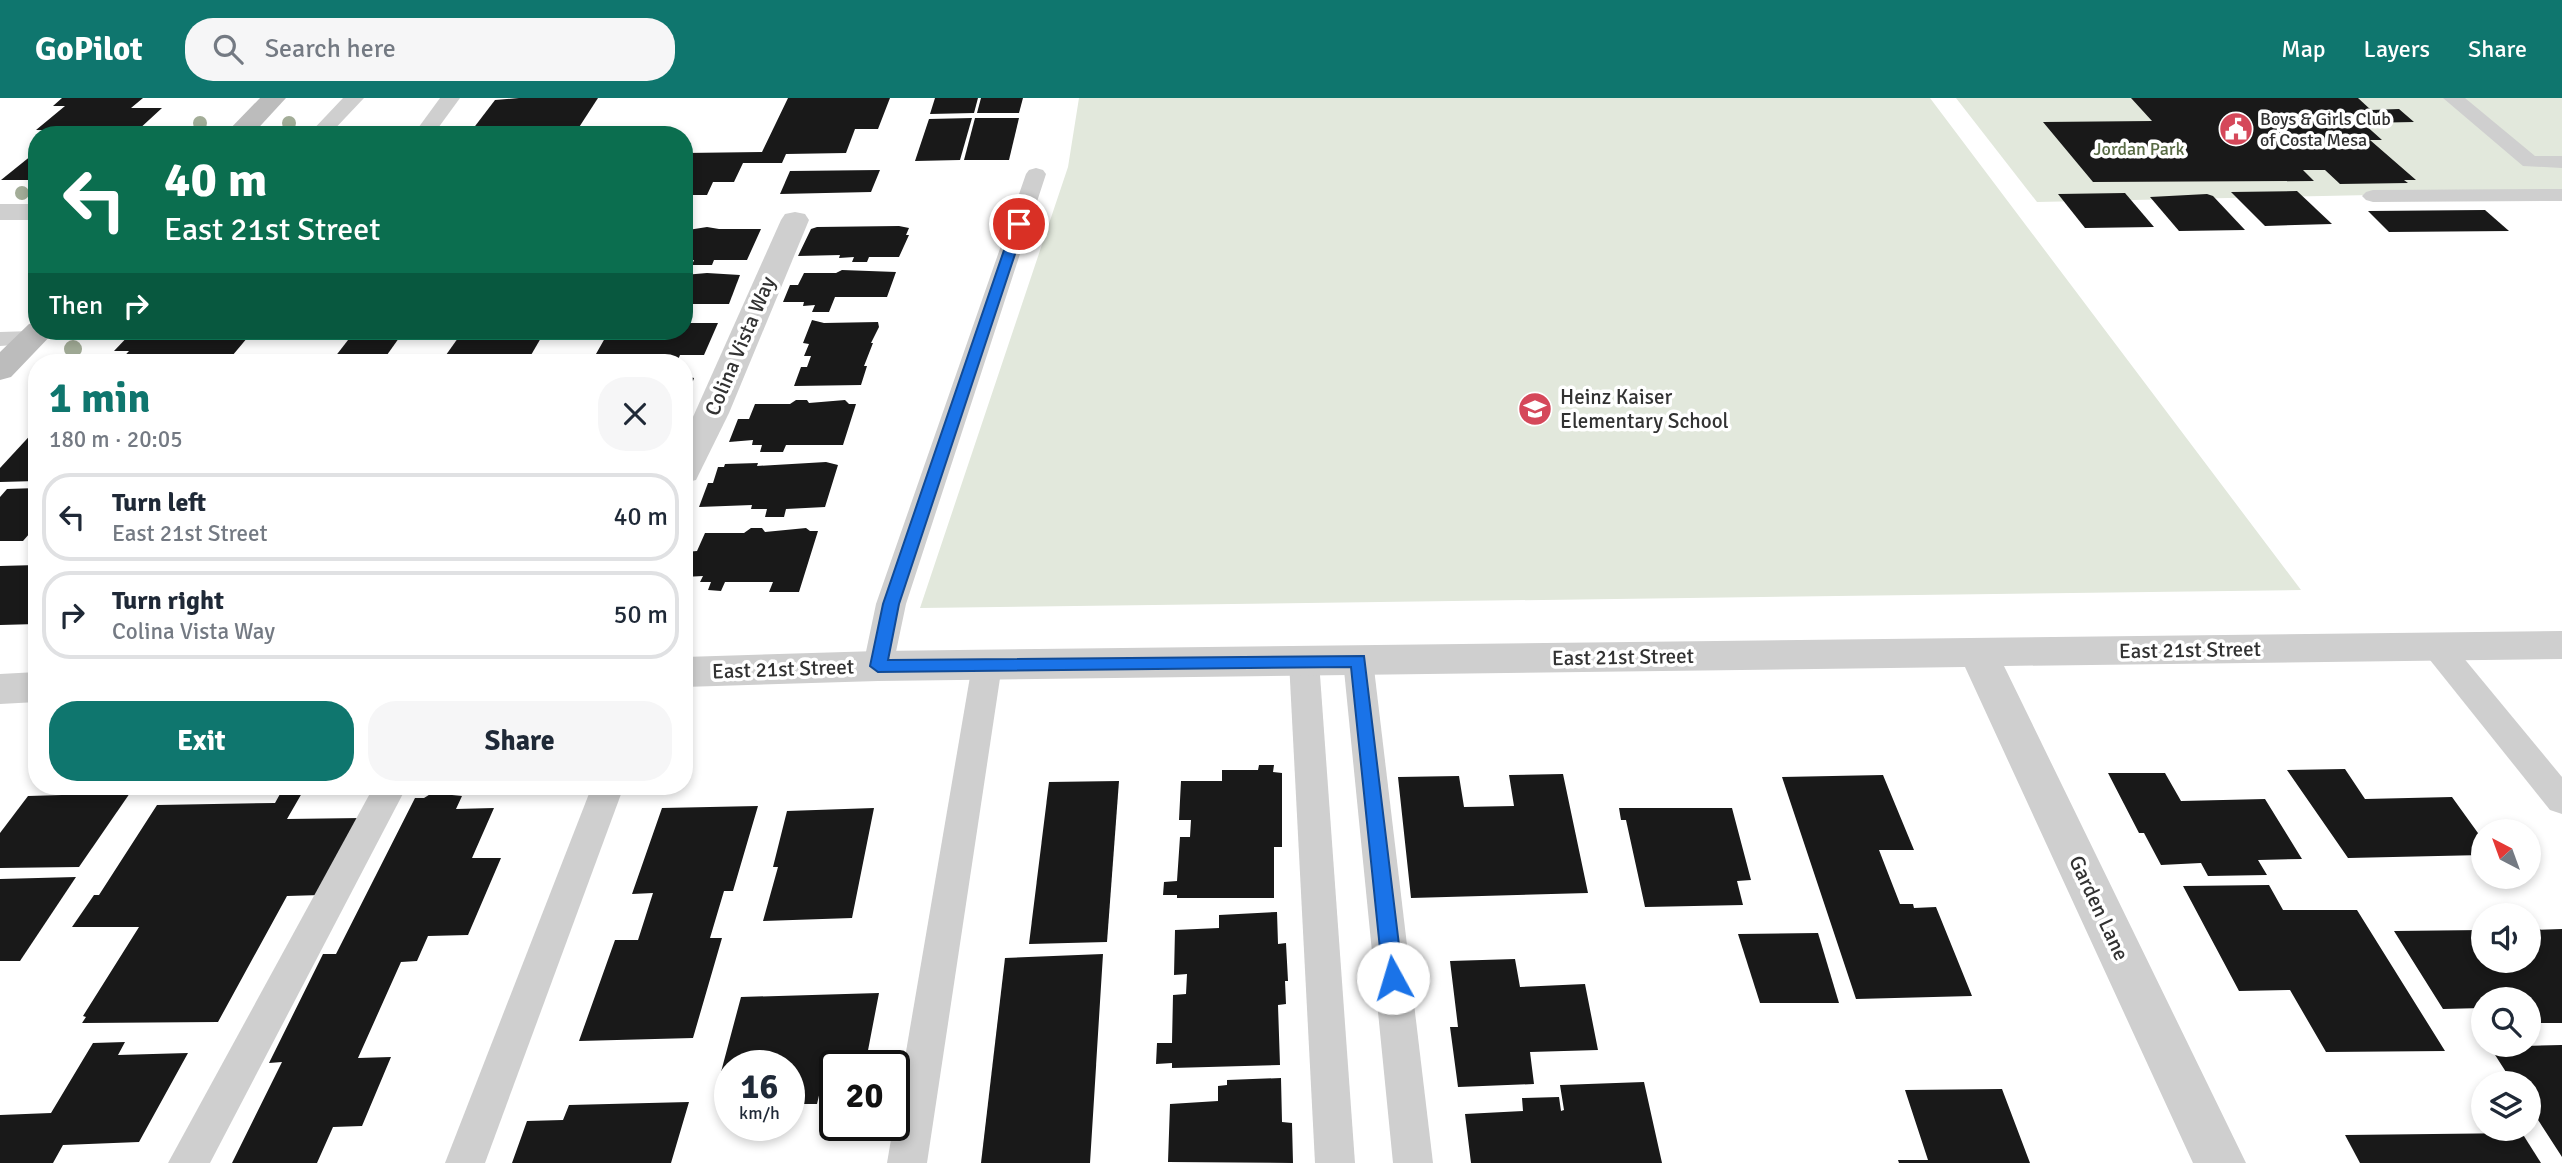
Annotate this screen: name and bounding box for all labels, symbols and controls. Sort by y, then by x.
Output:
search box [185,18,675,81]
text: GoPilot [35,29,143,70]
icon: search [209,30,247,68]
text: Search here [265,33,396,65]
text: Map [2281,34,2326,64]
text: Layers [2364,34,2430,64]
text: Share [2468,34,2527,64]
place label: Boys & Girls Club of Costa Mesa [2260,108,2391,151]
public building icon: Boys & Girls Club of Costa Mesa [2217,110,2255,148]
park label: Jordan Park [2094,138,2184,160]
text: 40 m [164,150,267,210]
icon: left [49,154,140,245]
pin [989,194,1049,254]
icon: arrive [1000,205,1038,243]
text: East 21st Street [164,210,381,249]
street label: Colina Vista Way [699,272,781,420]
icon: right [117,287,155,325]
text: Then [49,290,103,322]
text: 1 min [49,373,150,424]
button: close [598,377,672,451]
place label: Heinz Kaiser Elementary School [1560,384,1729,434]
school or university icon: Heinz Kaiser Elementary School [1516,390,1554,428]
text: 180 m · 20:05 [49,425,183,454]
text: Turn left [112,487,206,519]
icon: left [53,498,91,536]
text: 40 m [613,501,668,533]
text: East 21st Street [112,519,268,548]
text: Turn right [112,585,224,617]
icon: right [53,596,91,634]
text: 50 m [613,599,668,631]
text: Colina Vista Way [112,617,275,646]
street label: East 21st Street [2119,636,2261,664]
street label: East 21st Street [1552,643,1694,671]
street label: East 21st Street [712,654,854,684]
button: Exit [49,701,354,781]
button: Share [368,701,672,781]
north arrow [2471,819,2541,889]
map controls [2471,819,2541,1141]
street label: Garden Lane [2063,851,2135,965]
button: sound [2471,903,2541,973]
position arrow [1356,941,1430,1015]
button: search [2471,987,2541,1057]
speed limit sign: 20 [819,1050,910,1141]
text: 16 [741,1065,778,1108]
button: layers [2471,1071,2541,1141]
text: km/h [739,1102,780,1124]

